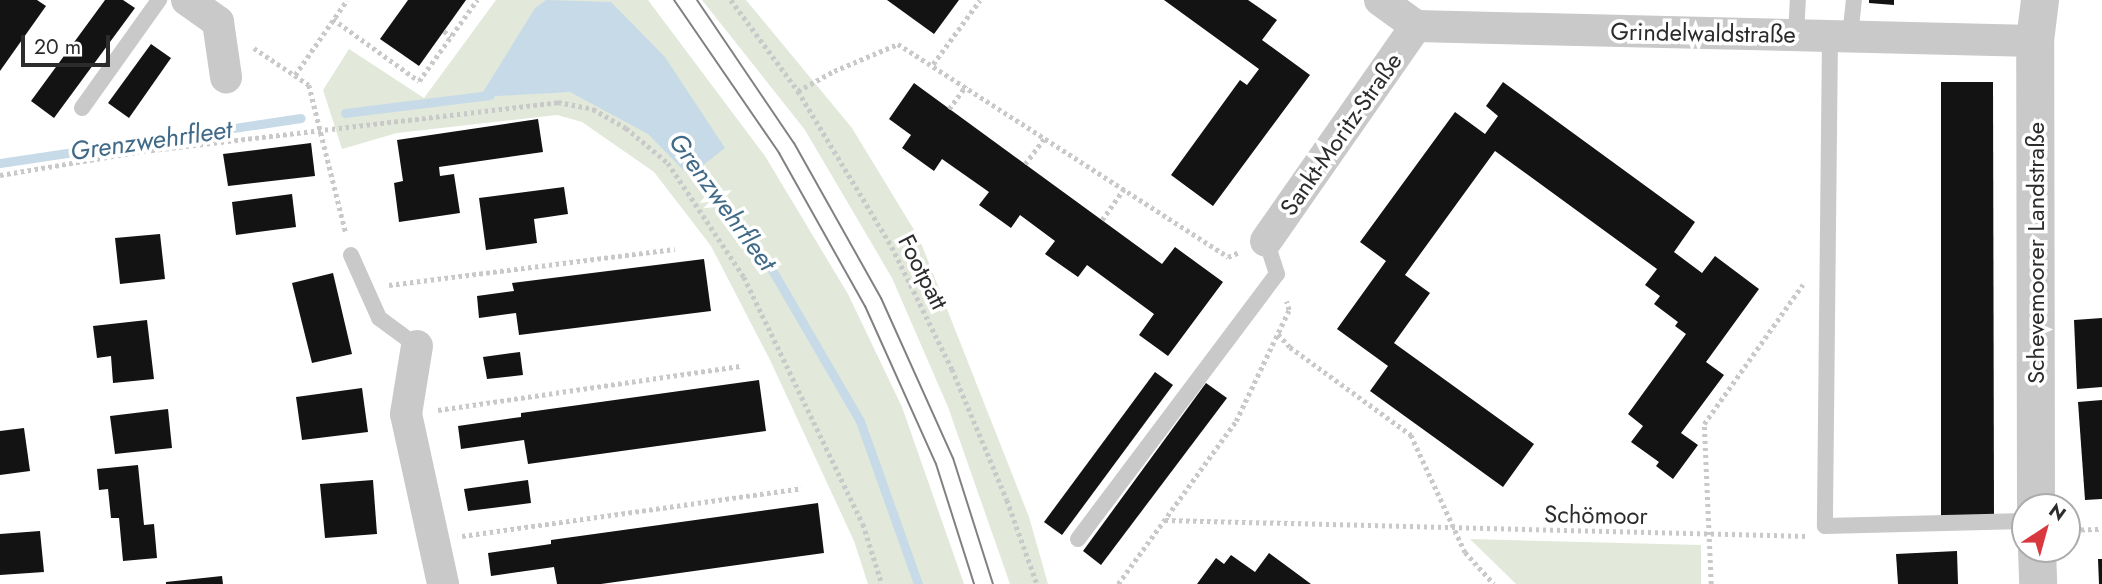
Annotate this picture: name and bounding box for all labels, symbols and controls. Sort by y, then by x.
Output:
street label: Grindelwaldstraße [1610,17,1796,49]
scale bar [24,21,114,65]
text: 20 m [34,32,81,62]
street label: Sankt-Moritz-Straße [1274,47,1408,221]
water label: Grenzwehrfleet [68,114,234,168]
street label: Schevemoorer Landstraße [2022,122,2050,384]
water label: Grenzwehrfleet [662,127,782,277]
street label: Footpatt [892,230,954,314]
north arrow [2011,493,2081,563]
text: N [2043,497,2072,528]
street label: Schömoor [1544,500,1648,530]

